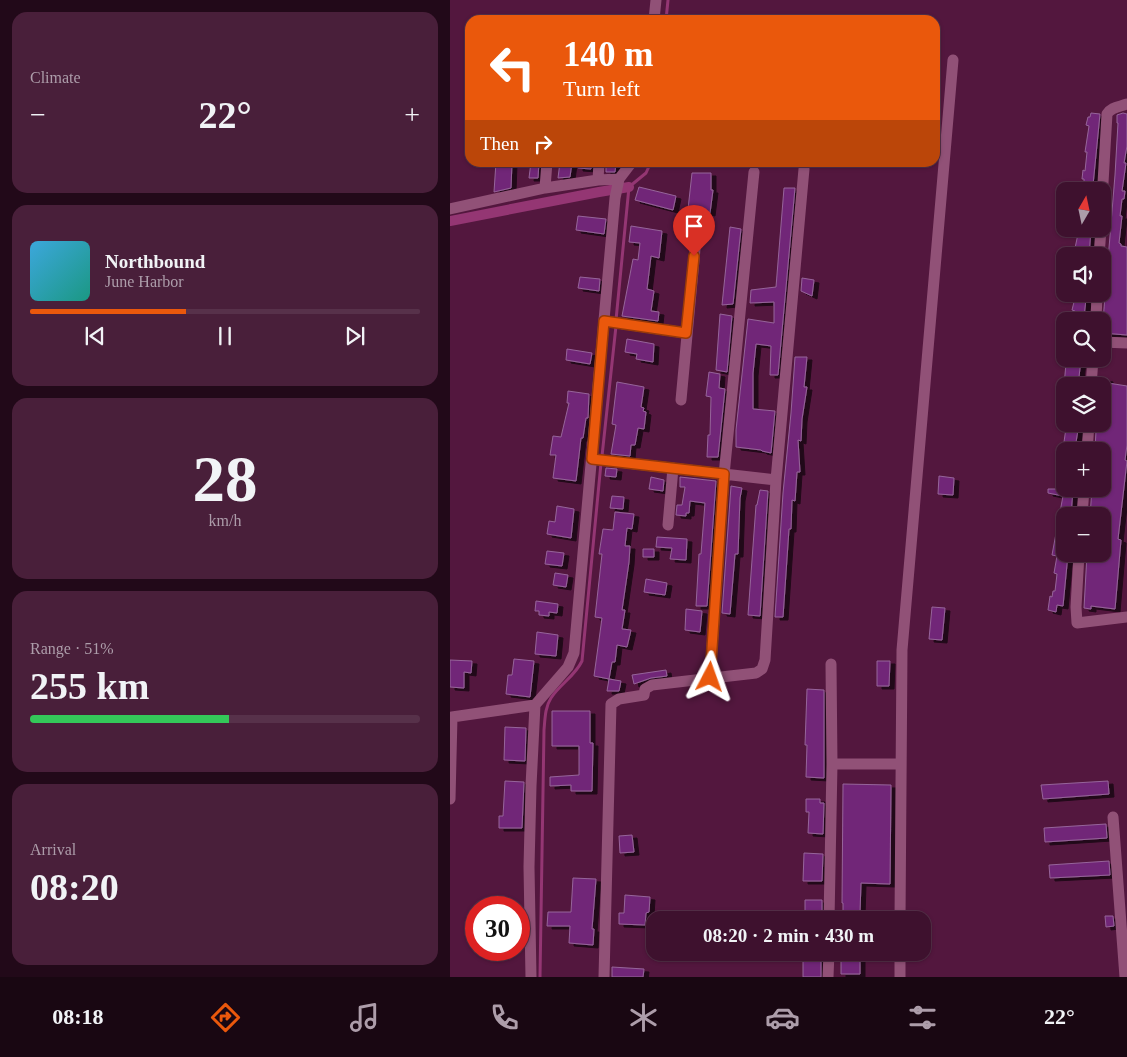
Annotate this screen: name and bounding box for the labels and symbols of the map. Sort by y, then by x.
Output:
north arrow [1056,182,1111,238]
pin [673,205,715,256]
position arrow [683,650,735,702]
speed limit sign: 30 [465,896,530,961]

